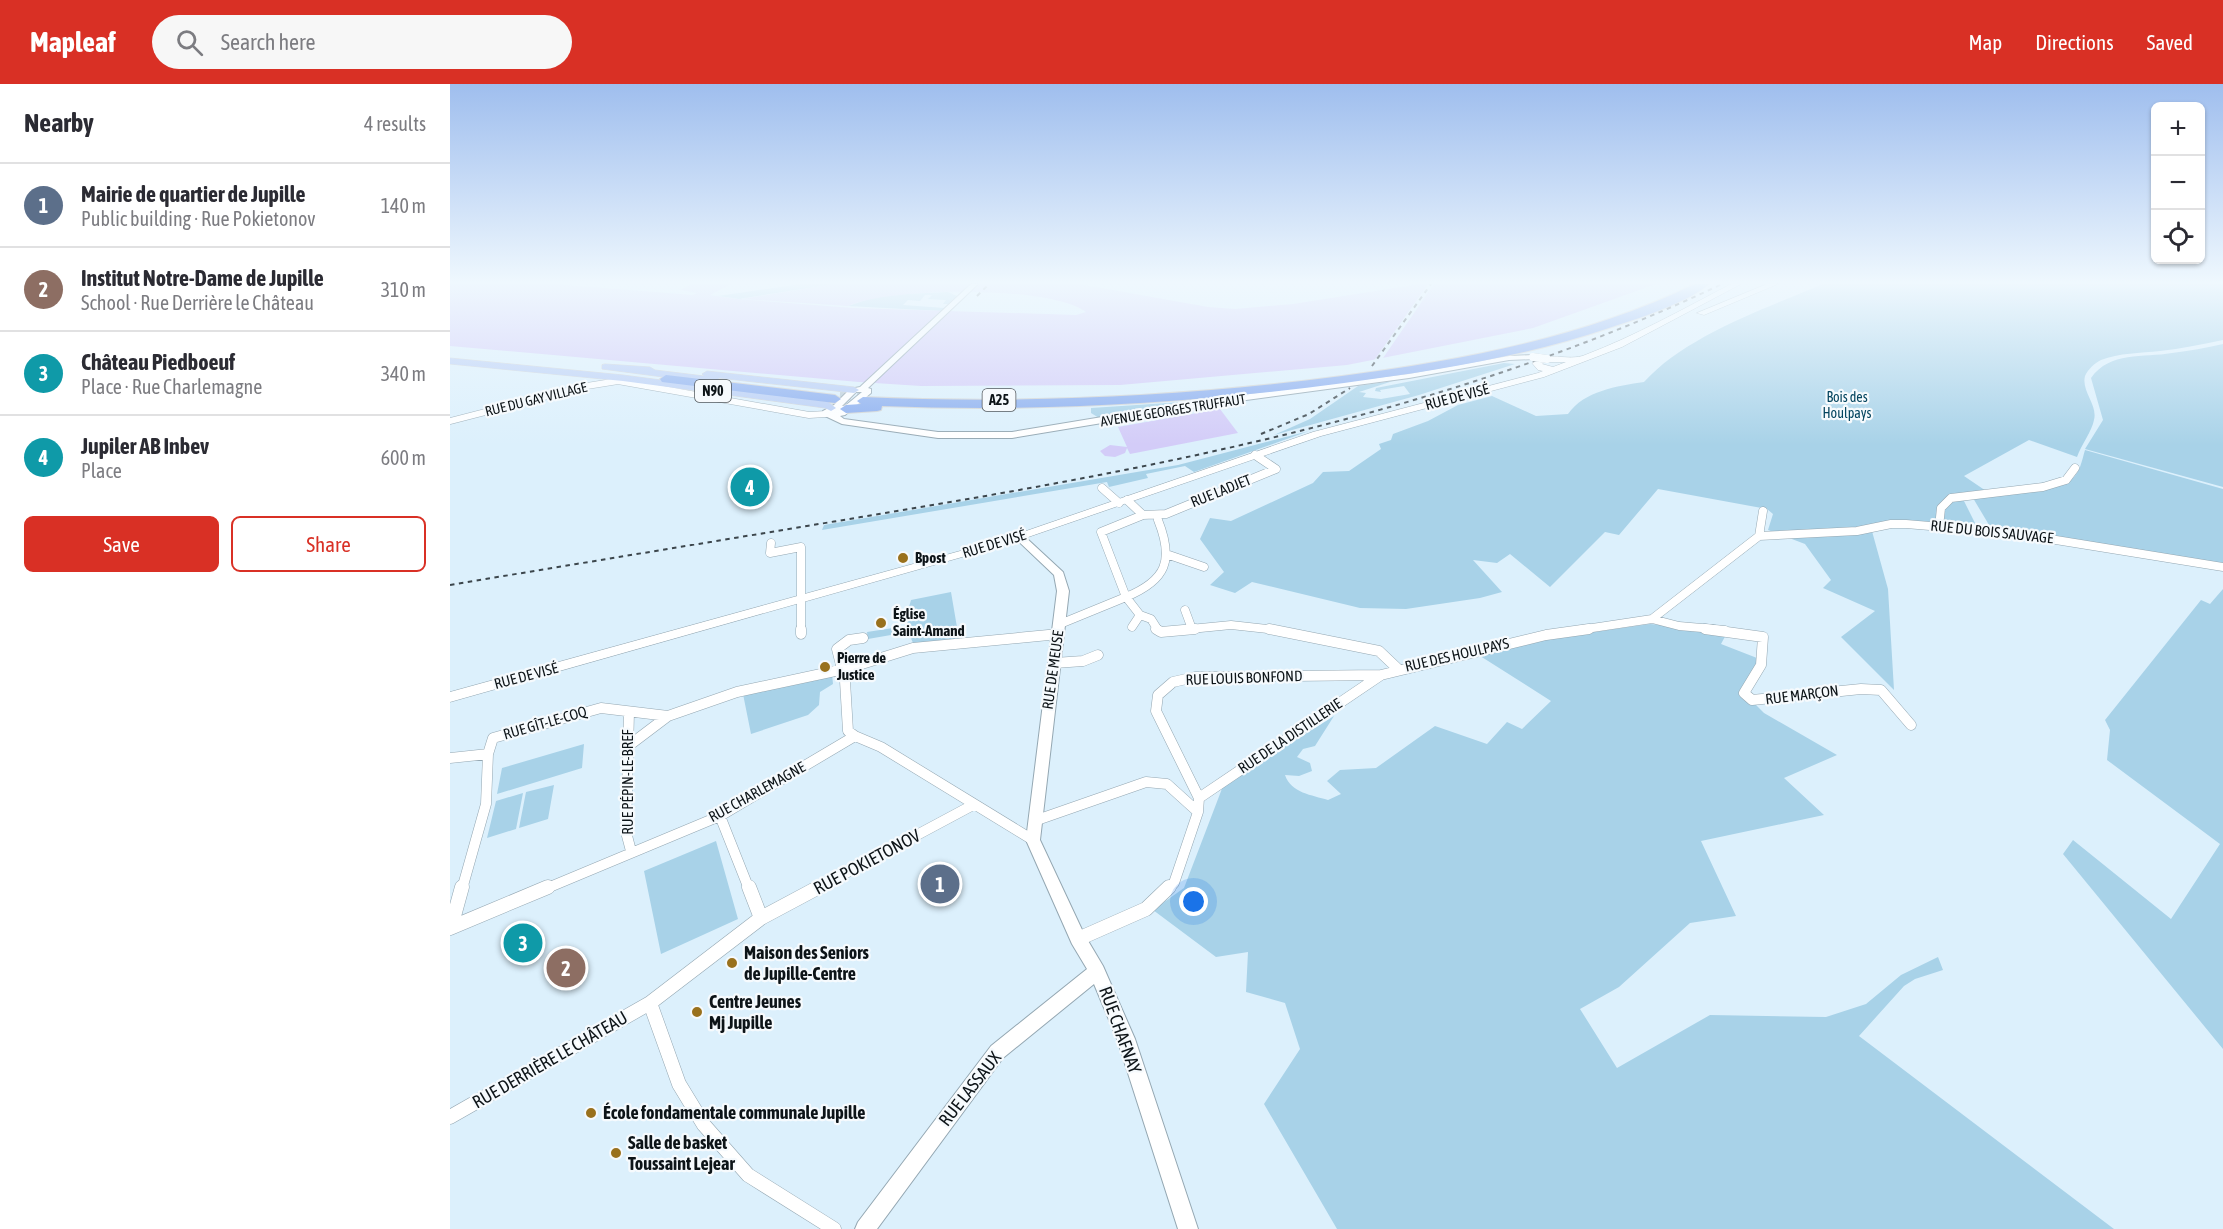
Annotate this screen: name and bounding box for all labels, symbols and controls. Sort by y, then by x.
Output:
search box [152,15,572,69]
text: Mapleaf [30,26,116,58]
icon: search [173,26,206,59]
text: Search here [221,29,316,55]
text: Map [1968,30,2002,54]
text: Directions [2035,30,2114,54]
text: Saved [2147,30,2193,54]
map controls [2151,102,2205,264]
button: + [2151,102,2205,156]
text: Nearby [24,108,94,138]
text: 4 results [364,112,426,135]
button: − [2151,156,2205,210]
text: Mairie de quartier de Jupille [81,181,305,207]
text: 1 [39,194,48,217]
text: 140 m [381,194,426,217]
text: Public building · Rue Pokietonov [81,207,315,230]
button: locate [2151,210,2205,264]
text: Institut Notre-Dame de Jupille [81,265,324,291]
text: 2 [39,278,48,301]
text: 310 m [381,278,426,301]
text: School · Rue Derrière le Château [81,291,314,314]
text: Château Piedboeuf [81,349,235,375]
text: 3 [39,362,48,385]
text: 340 m [381,362,426,385]
text: Place · Rue Charlemagne [81,375,262,398]
street label: RUE DU GAY VILLAGE [483,379,589,419]
road number: N90 [695,380,731,402]
street label: RUE DE VISÉ [1423,380,1491,413]
road number: A25 [982,389,1016,411]
park label: Bois des Houlpays [1822,389,1872,421]
street label: AVENUE GEORGES TRUFFAUT [1099,391,1247,429]
text: Jupiler AB Inbev [81,433,209,459]
text: 4 [39,446,48,469]
text: 600 m [381,446,426,469]
text: Place [81,459,122,482]
pin: 4 [730,464,770,510]
street label: RUE LADJET [1188,471,1254,510]
button: Save [24,516,219,572]
button: Share [231,516,426,572]
street label: RUE DU BOIS SAUVAGE [1930,517,2055,546]
street label: RUE DE VISÉ [960,526,1028,561]
place label: Bpost [915,549,947,566]
marker: Bpost [896,551,910,565]
place label: Église Saint-Amand [893,605,965,639]
marker: Église Saint-Amand [874,616,888,630]
street label: RUE DE MEUSE [1039,629,1067,711]
street label: RUE DES HOULPAYS [1403,634,1511,675]
place label: Pierre de Justice [836,649,886,683]
street label: RUE DE VISÉ [492,659,560,692]
marker: Pierre de Justice [818,660,832,674]
street label: RUE LOUIS BONFOND [1185,667,1303,688]
street label: RUE MARÇON [1764,682,1840,707]
street label: RUE DE LA DISTILLERIE [1235,694,1345,777]
street label: RUE GÎT-LE-COQ [501,702,589,743]
street label: RUE PÉPIN-LE-BREF [619,729,636,835]
street label: RUE CHARLEMAGNE [705,758,809,825]
street label: RUE POKIETONOV [810,825,924,899]
pin: 1 [920,862,960,906]
your location [1179,887,1208,916]
pin: 3 [504,920,542,966]
place label: Maison des Seniors de Jupille-Centre [744,942,869,984]
pin: 2 [546,946,586,990]
marker: Maison des Seniors de Jupille-Centre [725,956,739,970]
street label: RUE CHAFNAY [1095,984,1146,1076]
place label: Centre Jeunes Mj Jupille [709,991,802,1033]
marker: Centre Jeunes Mj Jupille [690,1005,704,1019]
street label: RUE DERRIÈRE LE CHÂTEAU [468,1007,631,1113]
street label: RUE LASSAUX [934,1047,1006,1130]
place label: École fondamentale communale Jupille [603,1102,865,1123]
marker: École fondamentale communale Jupille [584,1106,598,1120]
place label: Salle de basket Toussaint Lejear [628,1132,735,1174]
marker: Salle de basket Toussaint Lejear [609,1146,623,1160]

